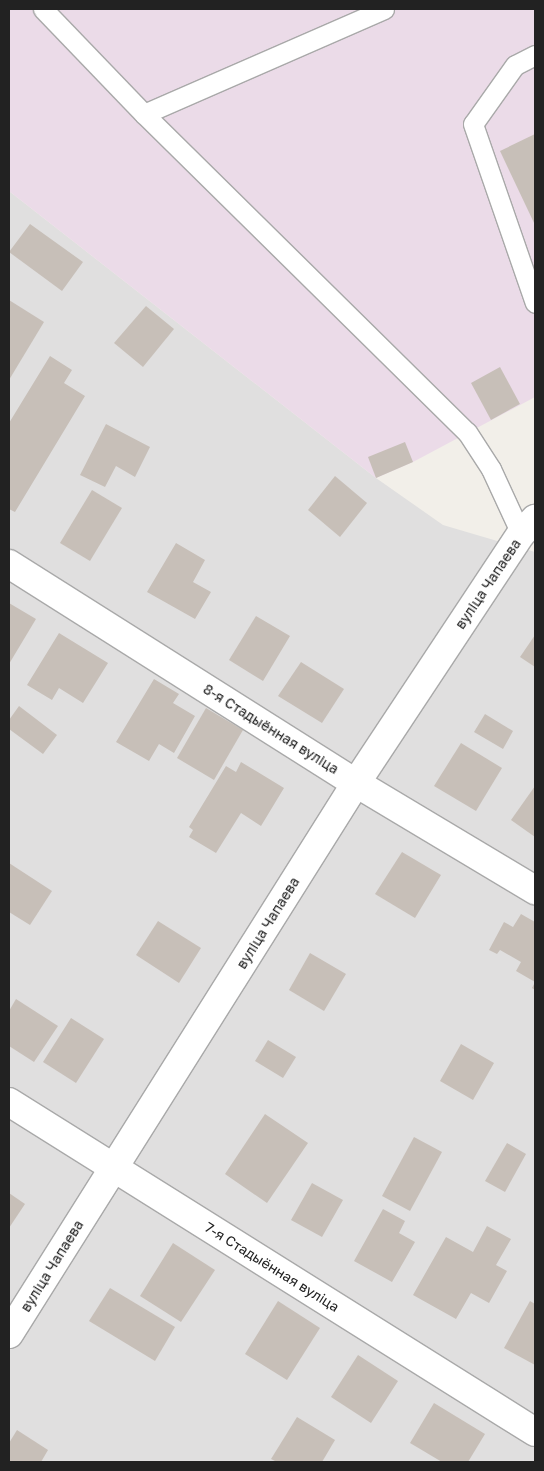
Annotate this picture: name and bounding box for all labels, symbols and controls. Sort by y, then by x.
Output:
street label: вуліца Чапаева [452,536,524,632]
street label: 8-я Стадыённая вуліца [200,680,342,778]
street label: вуліца Чапаева [233,874,303,972]
street label: вуліца Чапаева [17,1217,87,1315]
street label: 7-я Стадыённая вуліца [202,1219,342,1315]

